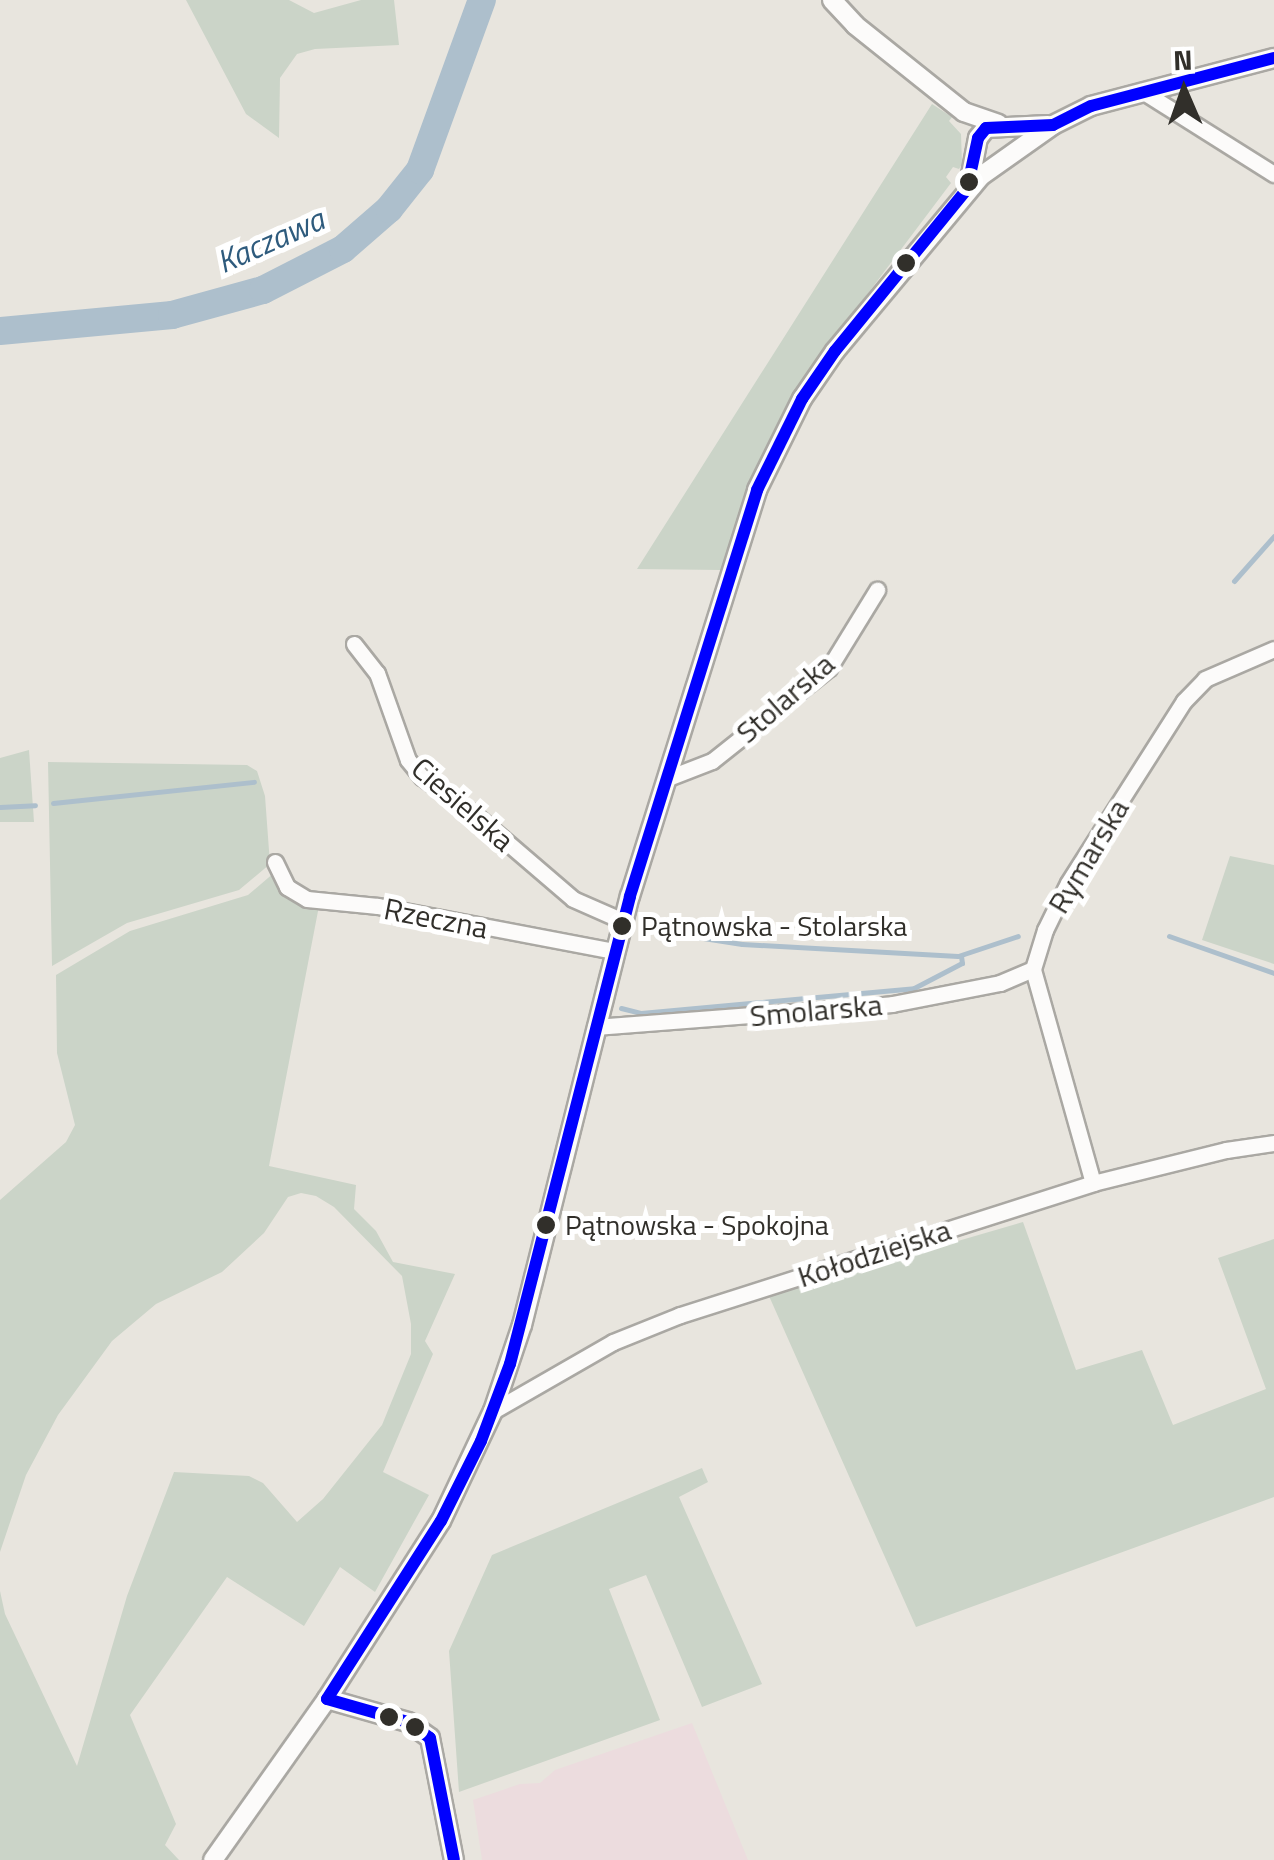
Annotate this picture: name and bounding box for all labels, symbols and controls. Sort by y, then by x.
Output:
text: N [1172,38,1193,81]
north arrow [1134,40,1234,140]
unlabelled marker [959,172,979,192]
water label: Kaczawa [210,199,330,281]
unlabelled marker [896,253,916,273]
street label: Stolarska [729,646,841,750]
street label: Ciesielska [404,750,522,858]
street label: Rymarska [1040,792,1136,920]
street label: Rzeczna [381,890,491,946]
place label: Pątnowska - Stolarska [641,909,907,943]
marker: Pątnowska - Stolarska [612,916,632,936]
street label: Smolarska [748,986,884,1034]
place label: Pątnowska - Spokojna [565,1208,829,1242]
street label: Kołodziejska [793,1211,955,1295]
marker: Pątnowska - Spokojna [536,1215,556,1235]
unlabelled marker [379,1707,399,1727]
unlabelled marker [405,1717,425,1737]

